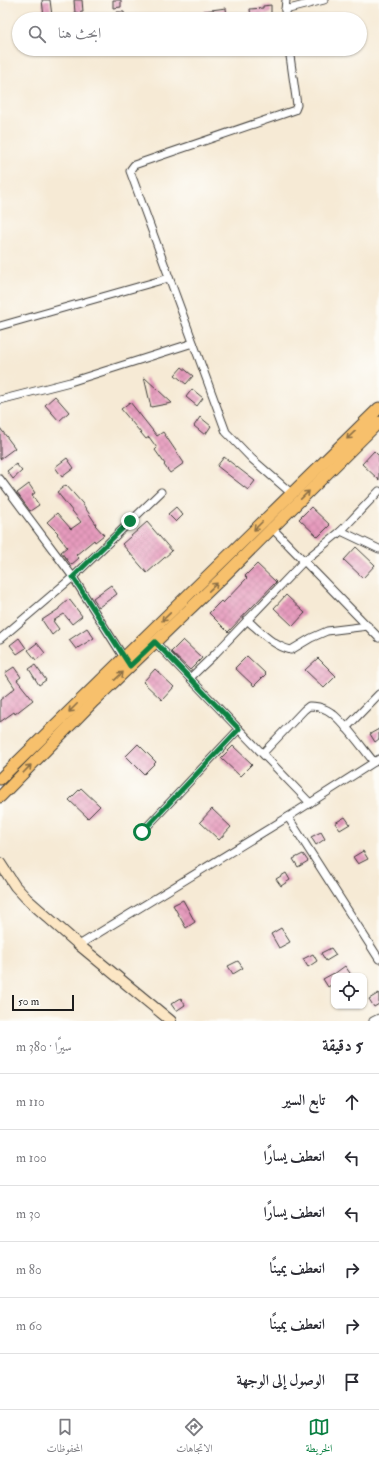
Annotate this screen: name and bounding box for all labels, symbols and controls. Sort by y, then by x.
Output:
search box [12,12,367,56]
icon: search [26,23,48,45]
text: ابحث هنا [58,24,101,43]
one-way arrow [346,430,356,440]
one-way arrow [300,490,310,500]
route end [121,512,139,530]
one-way arrow [253,521,263,531]
one-way arrow [208,582,218,591]
one-way arrow [161,613,171,622]
one-way arrow [114,672,124,681]
one-way arrow [68,703,78,713]
one-way arrow [22,764,32,774]
route start [133,823,151,841]
map controls [331,973,367,1009]
button: locate [331,973,367,1009]
scale bar [12,993,74,1012]
text: 50 m [18,995,39,1008]
text: 5 دقيقة [322,1035,363,1056]
text: سيرًا · 380 m [16,1039,72,1055]
text: تابع السير [283,1091,325,1110]
icon: ahead [341,1091,363,1113]
text: 110 m [16,1094,45,1110]
text: انعطف يسارًا [264,1147,325,1166]
icon: left [341,1147,363,1169]
text: 100 m [16,1150,47,1166]
text: انعطف يسارًا [264,1203,325,1222]
icon: left [341,1203,363,1225]
text: 30 m [16,1206,41,1222]
text: انعطف يمينًا [270,1259,325,1278]
icon: right [341,1259,363,1281]
text: 80 m [16,1262,42,1278]
text: انعطف يمينًا [270,1315,325,1334]
icon: right [341,1315,363,1337]
text: 60 m [16,1318,42,1334]
text: الوصول إلى الوجهة [237,1371,325,1390]
icon: arrive [341,1371,363,1393]
tab: المحفوظات [47,1416,83,1459]
tab: الاتجاهات [176,1416,213,1459]
tab: الخريطة [306,1416,332,1459]

